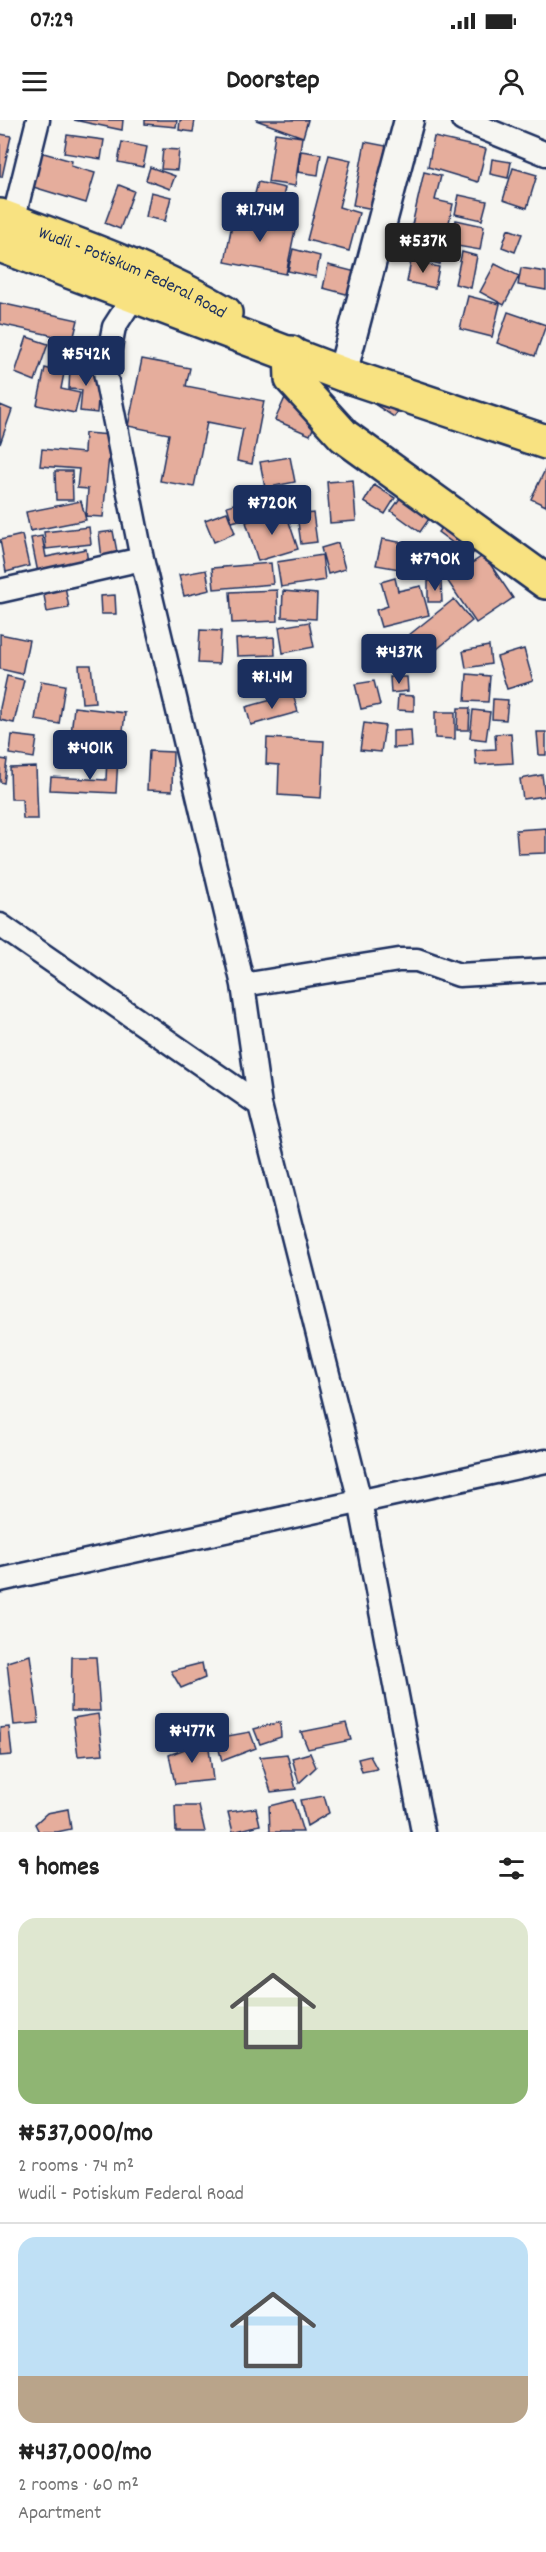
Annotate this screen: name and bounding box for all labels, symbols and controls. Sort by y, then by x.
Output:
text: 07:29 [30,6,74,37]
text: Doorstep [226,62,320,101]
icon: menu [18,65,51,98]
icon: person [495,65,528,98]
pin: ₦1.74M [211,192,309,243]
text: ₦1.74M [236,197,284,225]
street label: Wudil - Potiskum Federal Road [34,221,230,326]
pin: ₦537K [381,223,465,274]
text: ₦537K [399,228,447,256]
pin: ₦542K [44,336,128,387]
text: ₦542K [62,341,110,369]
pin: ₦720K [230,485,314,536]
text: ₦720K [247,490,297,518]
pin: ₦790K [393,541,477,592]
text: ₦790K [410,546,460,574]
pin: ₦437K [357,634,441,685]
text: ₦437K [375,639,423,667]
pin: ₦1.4M [230,659,314,710]
text: ₦1.4M [252,664,292,692]
pin: ₦401K [48,730,132,781]
text: ₦401K [67,735,113,763]
pin: ₦477K [150,1713,234,1764]
text: ₦477K [169,1718,215,1746]
text: 9 homes [18,1850,100,1887]
icon: filters [495,1852,528,1885]
icon: home [219,1957,327,2065]
text: ₦537,000/mo [18,2116,153,2153]
text: 2 rooms · 74 m² [18,2153,134,2181]
text: Wudil - Potiskum Federal Road [18,2181,244,2209]
icon: home [219,2276,327,2384]
text: ₦437,000/mo [18,2435,152,2472]
text: 2 rooms · 60 m² [18,2472,139,2500]
text: Apartment [18,2500,101,2528]

